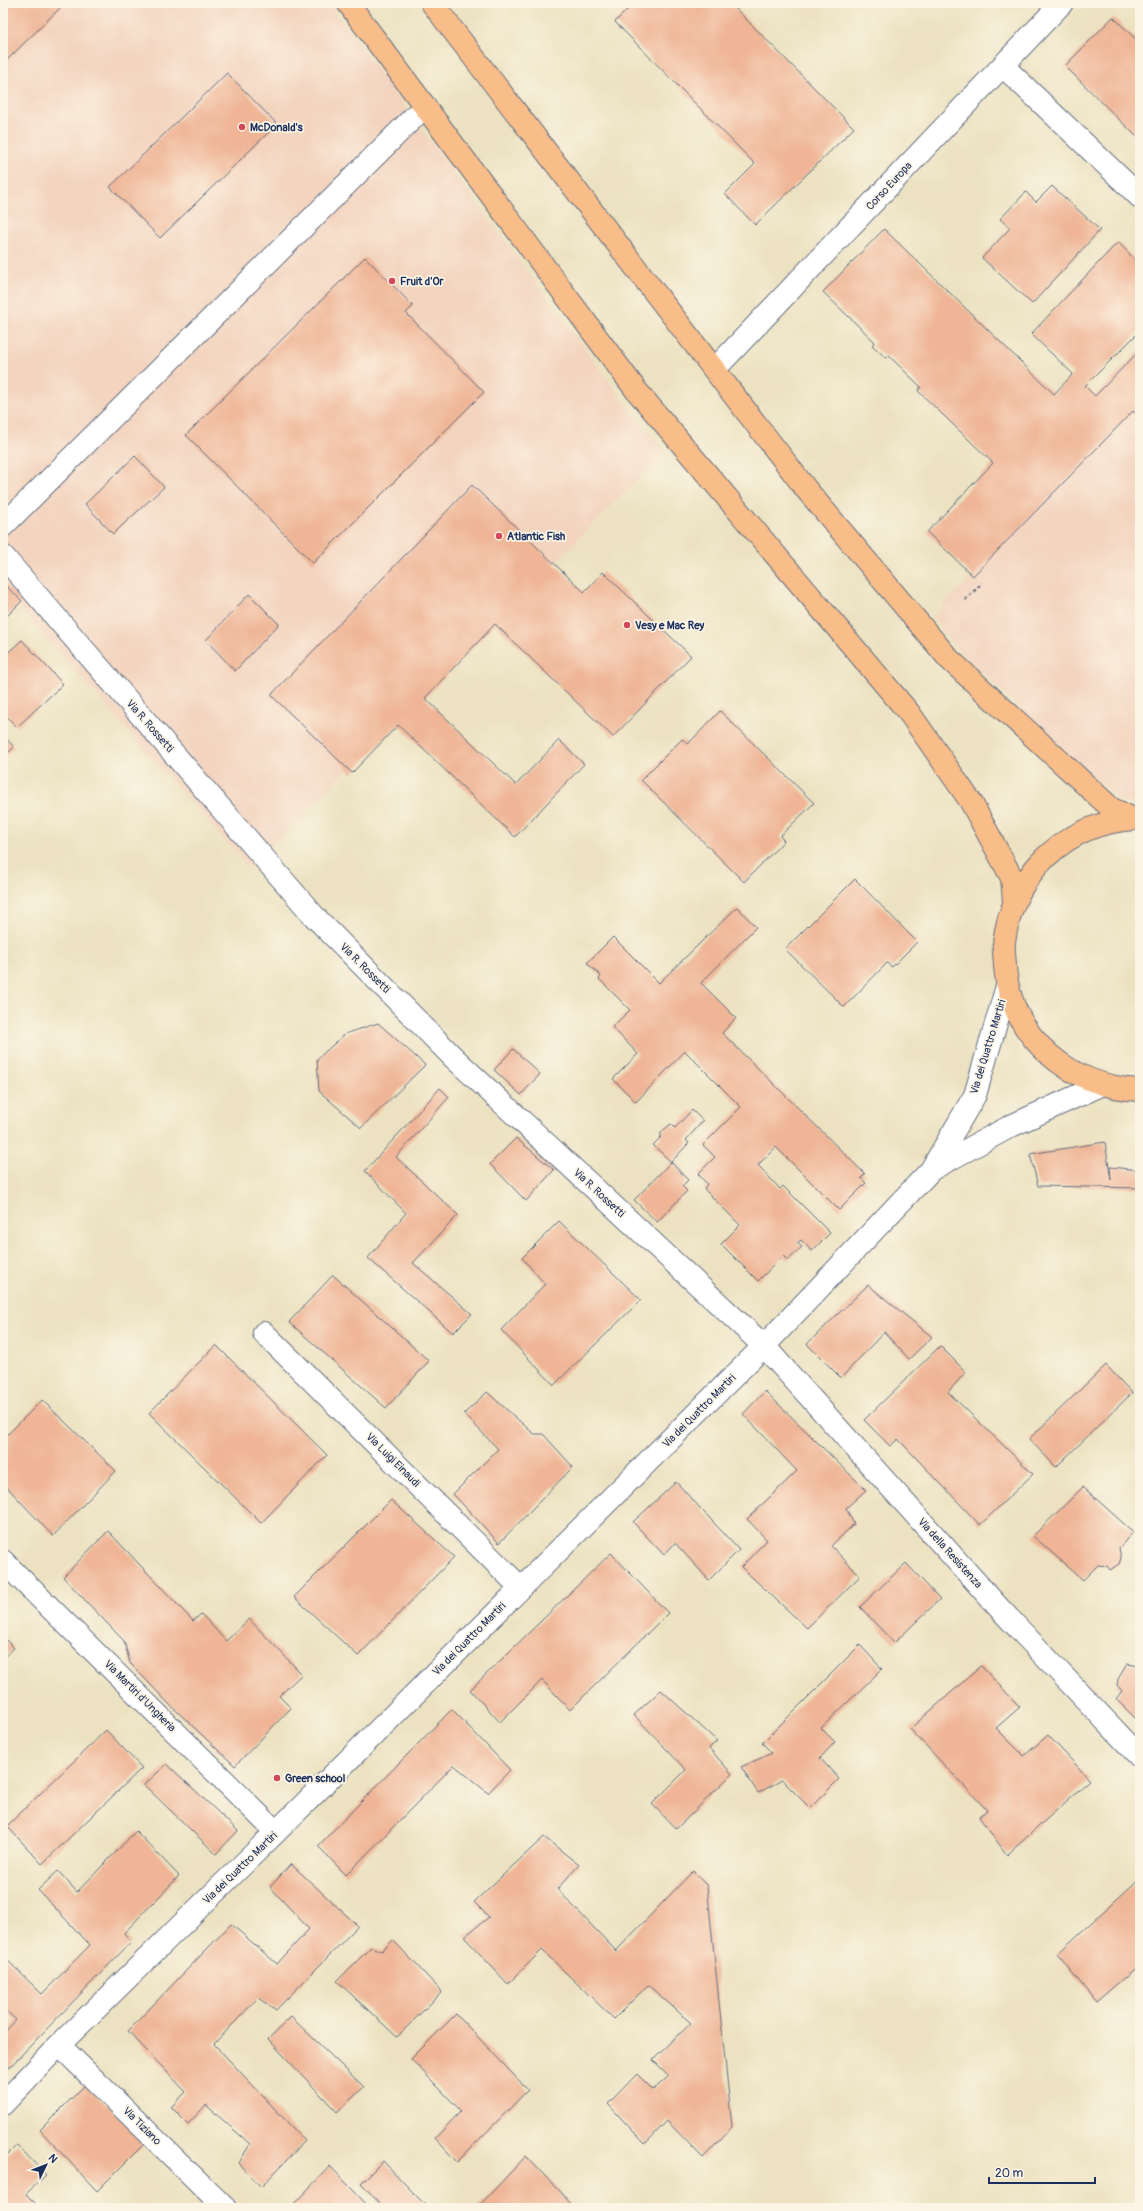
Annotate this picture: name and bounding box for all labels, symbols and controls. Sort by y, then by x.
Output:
place label: McDonald's [250,121,303,134]
marker: McDonald's [237,122,247,132]
street label: Corso Europa [863,159,915,213]
place label: Fruit d'Or [400,275,444,288]
marker: Fruit d'Or [387,276,397,286]
place label: Atlantic Fish [507,530,565,543]
marker: Atlantic Fish [494,531,504,541]
place label: Vesy e Mac Rey [635,619,705,632]
marker: Vesy e Mac Rey [622,620,632,630]
street label: Via R. Rossetti [124,697,176,755]
street label: Via R. Rossetti [337,940,393,996]
street label: Via dei Quattro Martiri [967,998,1009,1096]
street label: Via R. Rossetti [571,1166,627,1220]
street label: Via dei Quattro Martiri [660,1372,738,1450]
street label: Via Luigi Einaudi [363,1430,423,1490]
street label: Via della Resistenza [915,1515,985,1591]
street label: Via dei Quattro Martiri [430,1600,508,1678]
street label: Via Martiri d'Ungheria [101,1657,179,1735]
place label: Green school [285,1772,346,1785]
marker: Green school [272,1773,282,1783]
street label: Via dei Quattro Martiri [200,1829,280,1907]
street label: Via Tiziano [120,2104,164,2148]
north arrow [26,2145,66,2185]
text: N [46,2151,61,2166]
scale bar [989,2159,1095,2185]
text: 20 m [995,2166,1024,2181]

